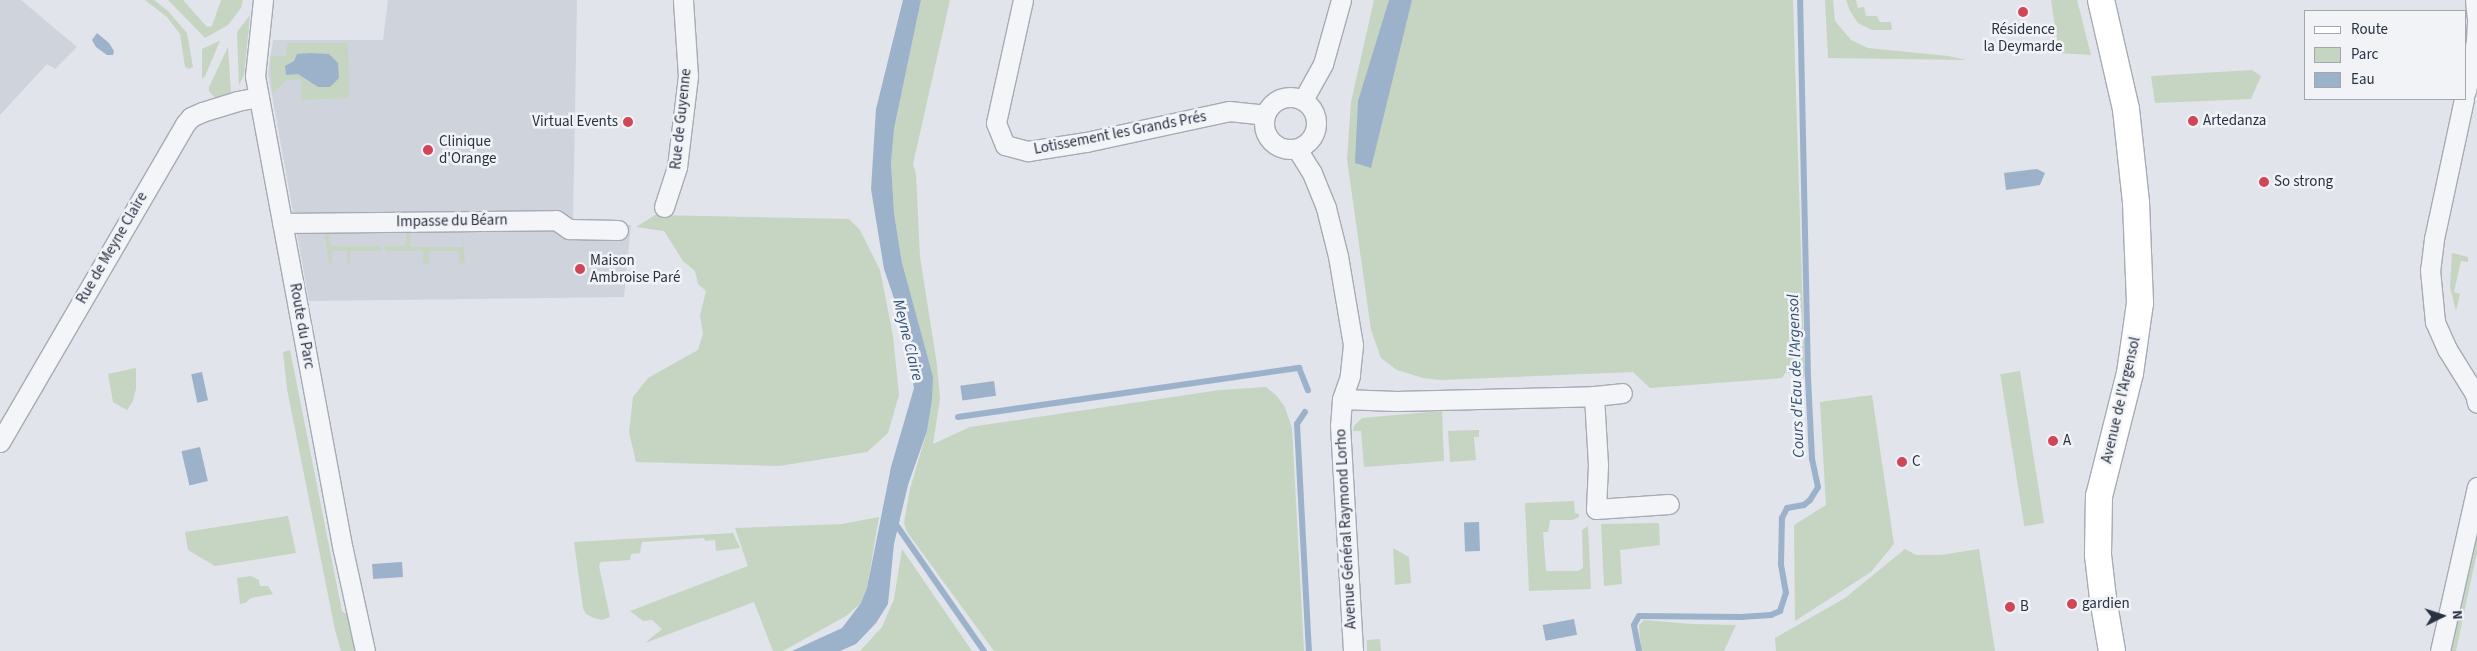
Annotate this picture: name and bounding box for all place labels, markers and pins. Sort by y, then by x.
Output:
marker: Résidence la Deymarde [2017,6,2029,18]
place label: Résidence la Deymarde [1984,20,2062,55]
place label: Artedanza [2203,112,2266,130]
place label: Virtual Events [532,113,618,131]
marker: Artedanza [2187,115,2199,127]
marker: Virtual Events [622,116,634,128]
place label: Clinique d'Orange [439,132,496,167]
marker: Clinique d'Orange [421,143,435,157]
place label: So strong [2274,173,2333,191]
marker: So strong [2258,176,2270,188]
place label: Maison Ambroise Paré [590,251,680,286]
marker: Maison Ambroise Paré [574,263,586,275]
place label: A [2063,432,2071,450]
marker: A [2047,435,2059,447]
place label: C [1912,453,1921,471]
marker: C [1896,456,1908,468]
place label: gardien [2082,595,2130,613]
place label: B [2020,598,2029,616]
marker: gardien [2066,598,2078,610]
marker: B [2004,601,2016,613]

